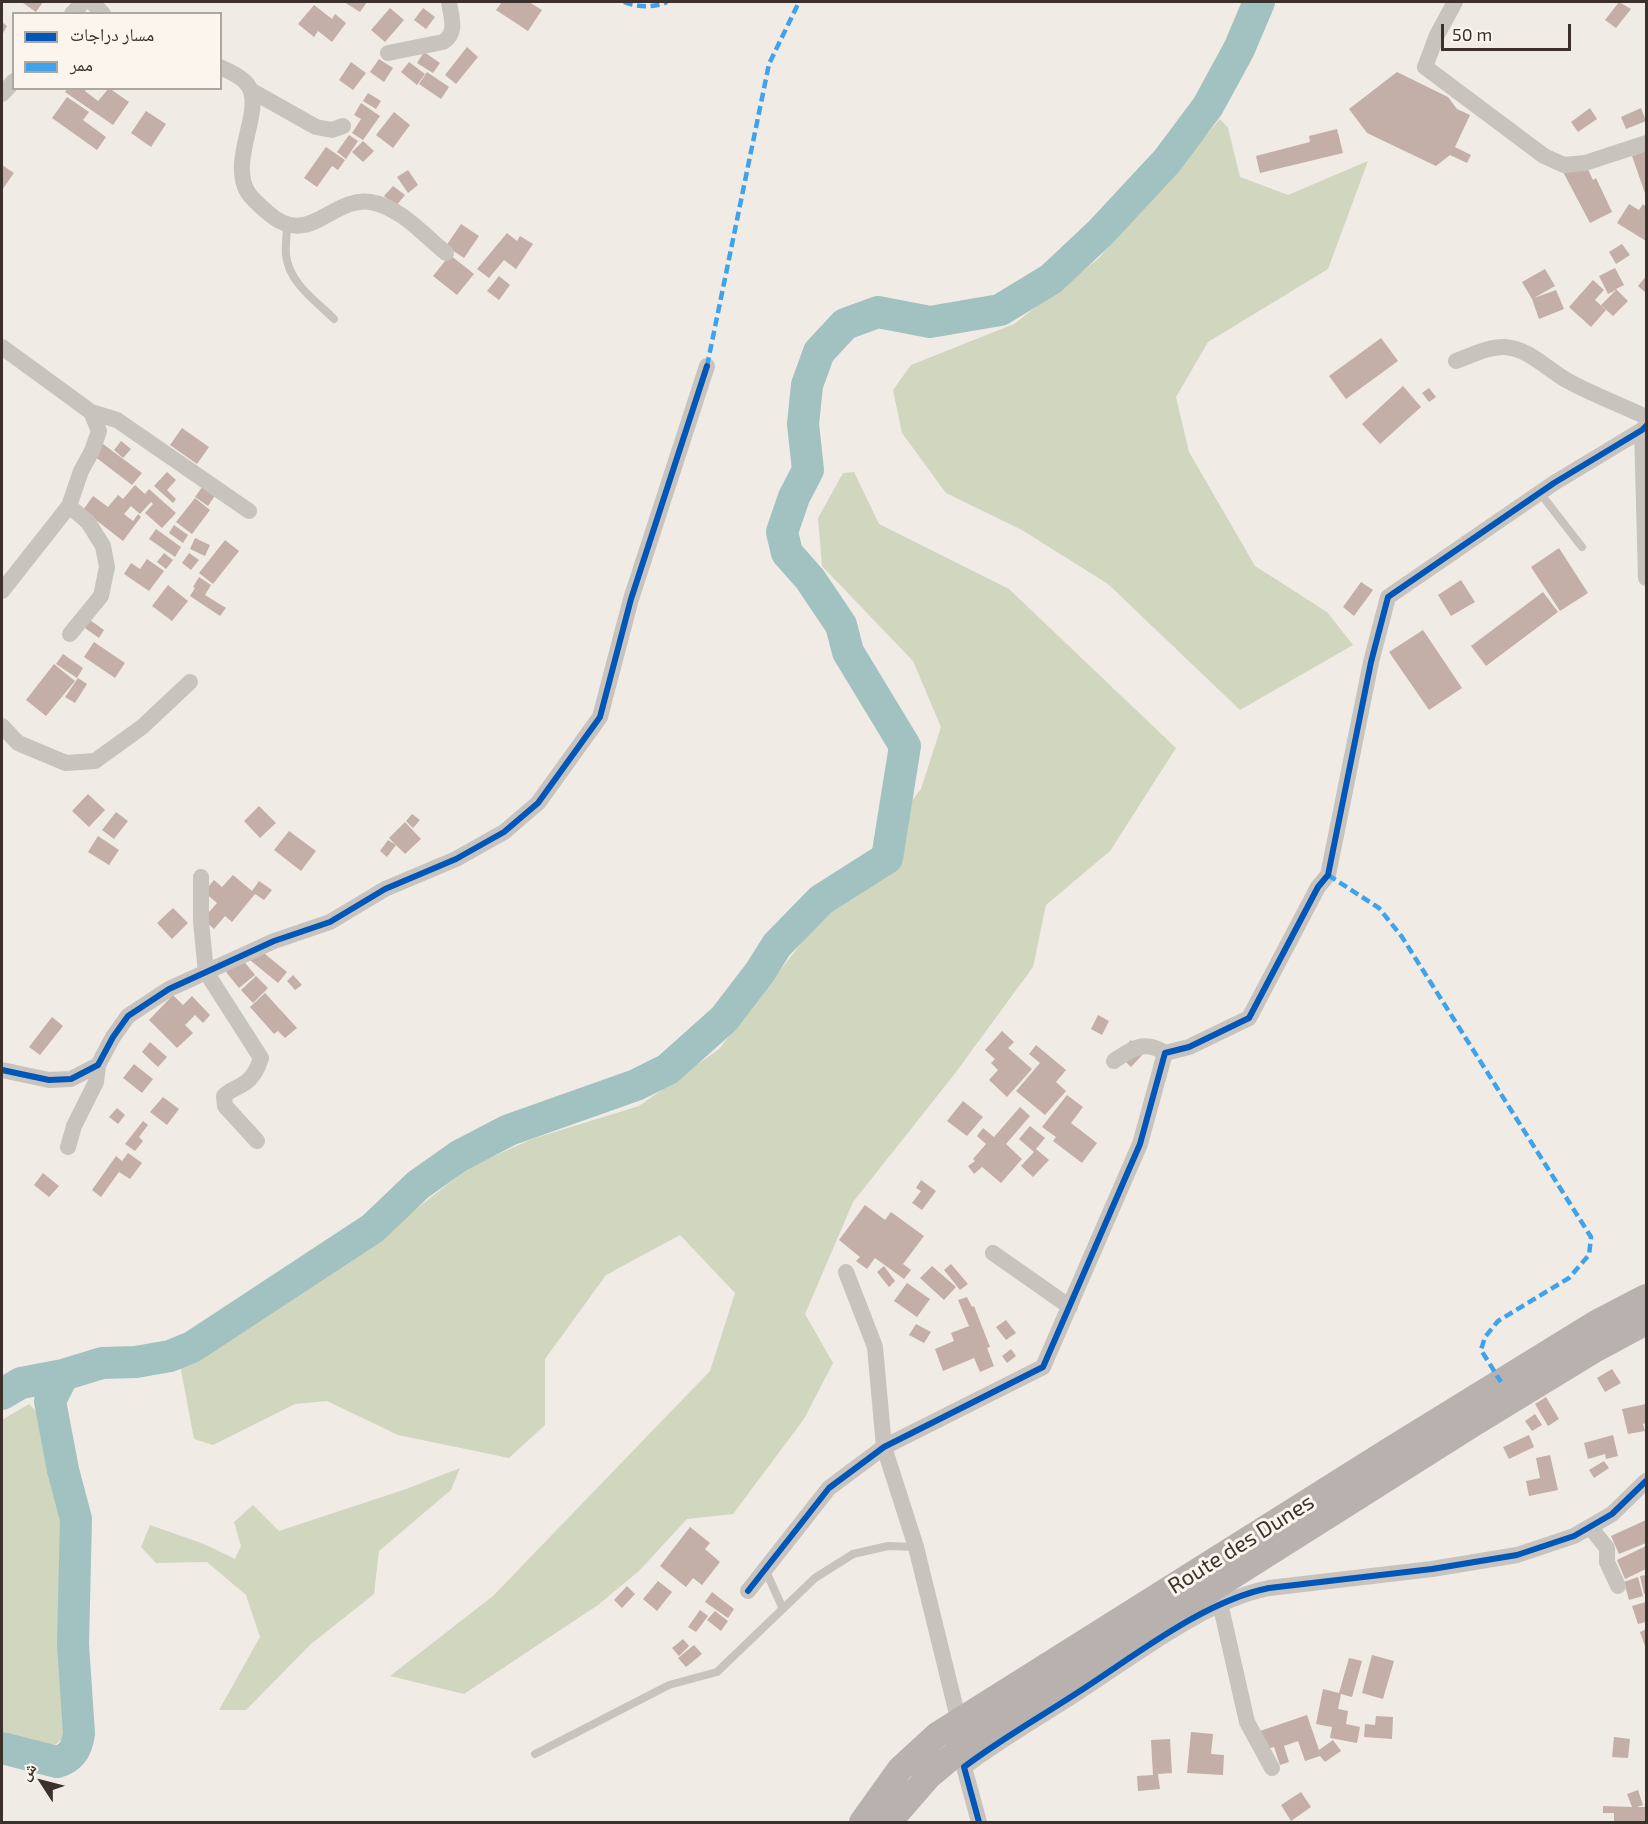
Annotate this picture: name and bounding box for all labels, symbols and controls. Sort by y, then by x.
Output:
legend [12,12,222,90]
scale bar [1444,12,1574,50]
text: مسار دراجات [70,23,154,45]
text: 50 m [1452,23,1492,45]
text: ممر [70,53,93,75]
street label: Route des Dunes [1163,1489,1319,1599]
north arrow [12,1752,72,1812]
text: ش [14,1759,40,1784]

